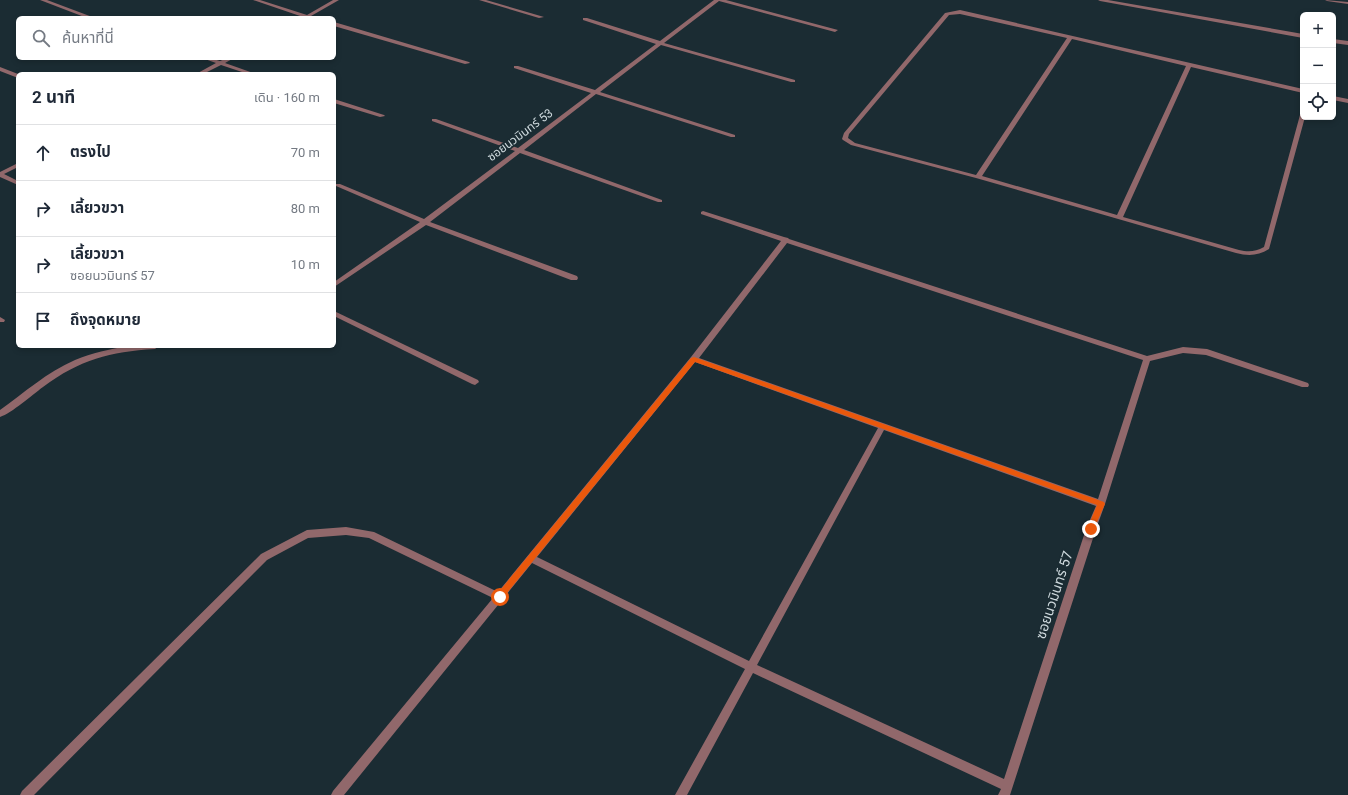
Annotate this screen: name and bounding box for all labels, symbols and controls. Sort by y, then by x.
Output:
map controls [1300,12,1336,120]
button: + [1300,12,1336,48]
search box [16,16,336,60]
icon: search [30,27,52,49]
text: ค้นหาที่นี่ [62,29,114,47]
button: − [1300,48,1336,84]
button: locate [1300,84,1336,120]
text: 2 นาที [32,87,75,107]
text: เดิน · 160 m [254,90,320,105]
street label: ซอยนวมินทร์ 53 [485,106,555,164]
icon: ahead [32,142,54,164]
text: ตรงไป [70,143,111,161]
text: 70 m [291,145,320,160]
icon: right [32,198,54,220]
text: เลี้ยวขวา [70,199,124,217]
text: 80 m [291,201,320,216]
text: เลี้ยวขวา [70,245,124,263]
icon: right [32,254,54,276]
text: 10 m [291,257,320,272]
text: ซอยนวมินทร์ 57 [70,268,155,283]
icon: arrive [32,310,54,332]
text: ถึงจุดหมาย [70,311,141,329]
route end [1082,520,1100,538]
street label: ซอยนวมินทร์ 57 [1032,549,1076,641]
route start [491,588,509,606]

